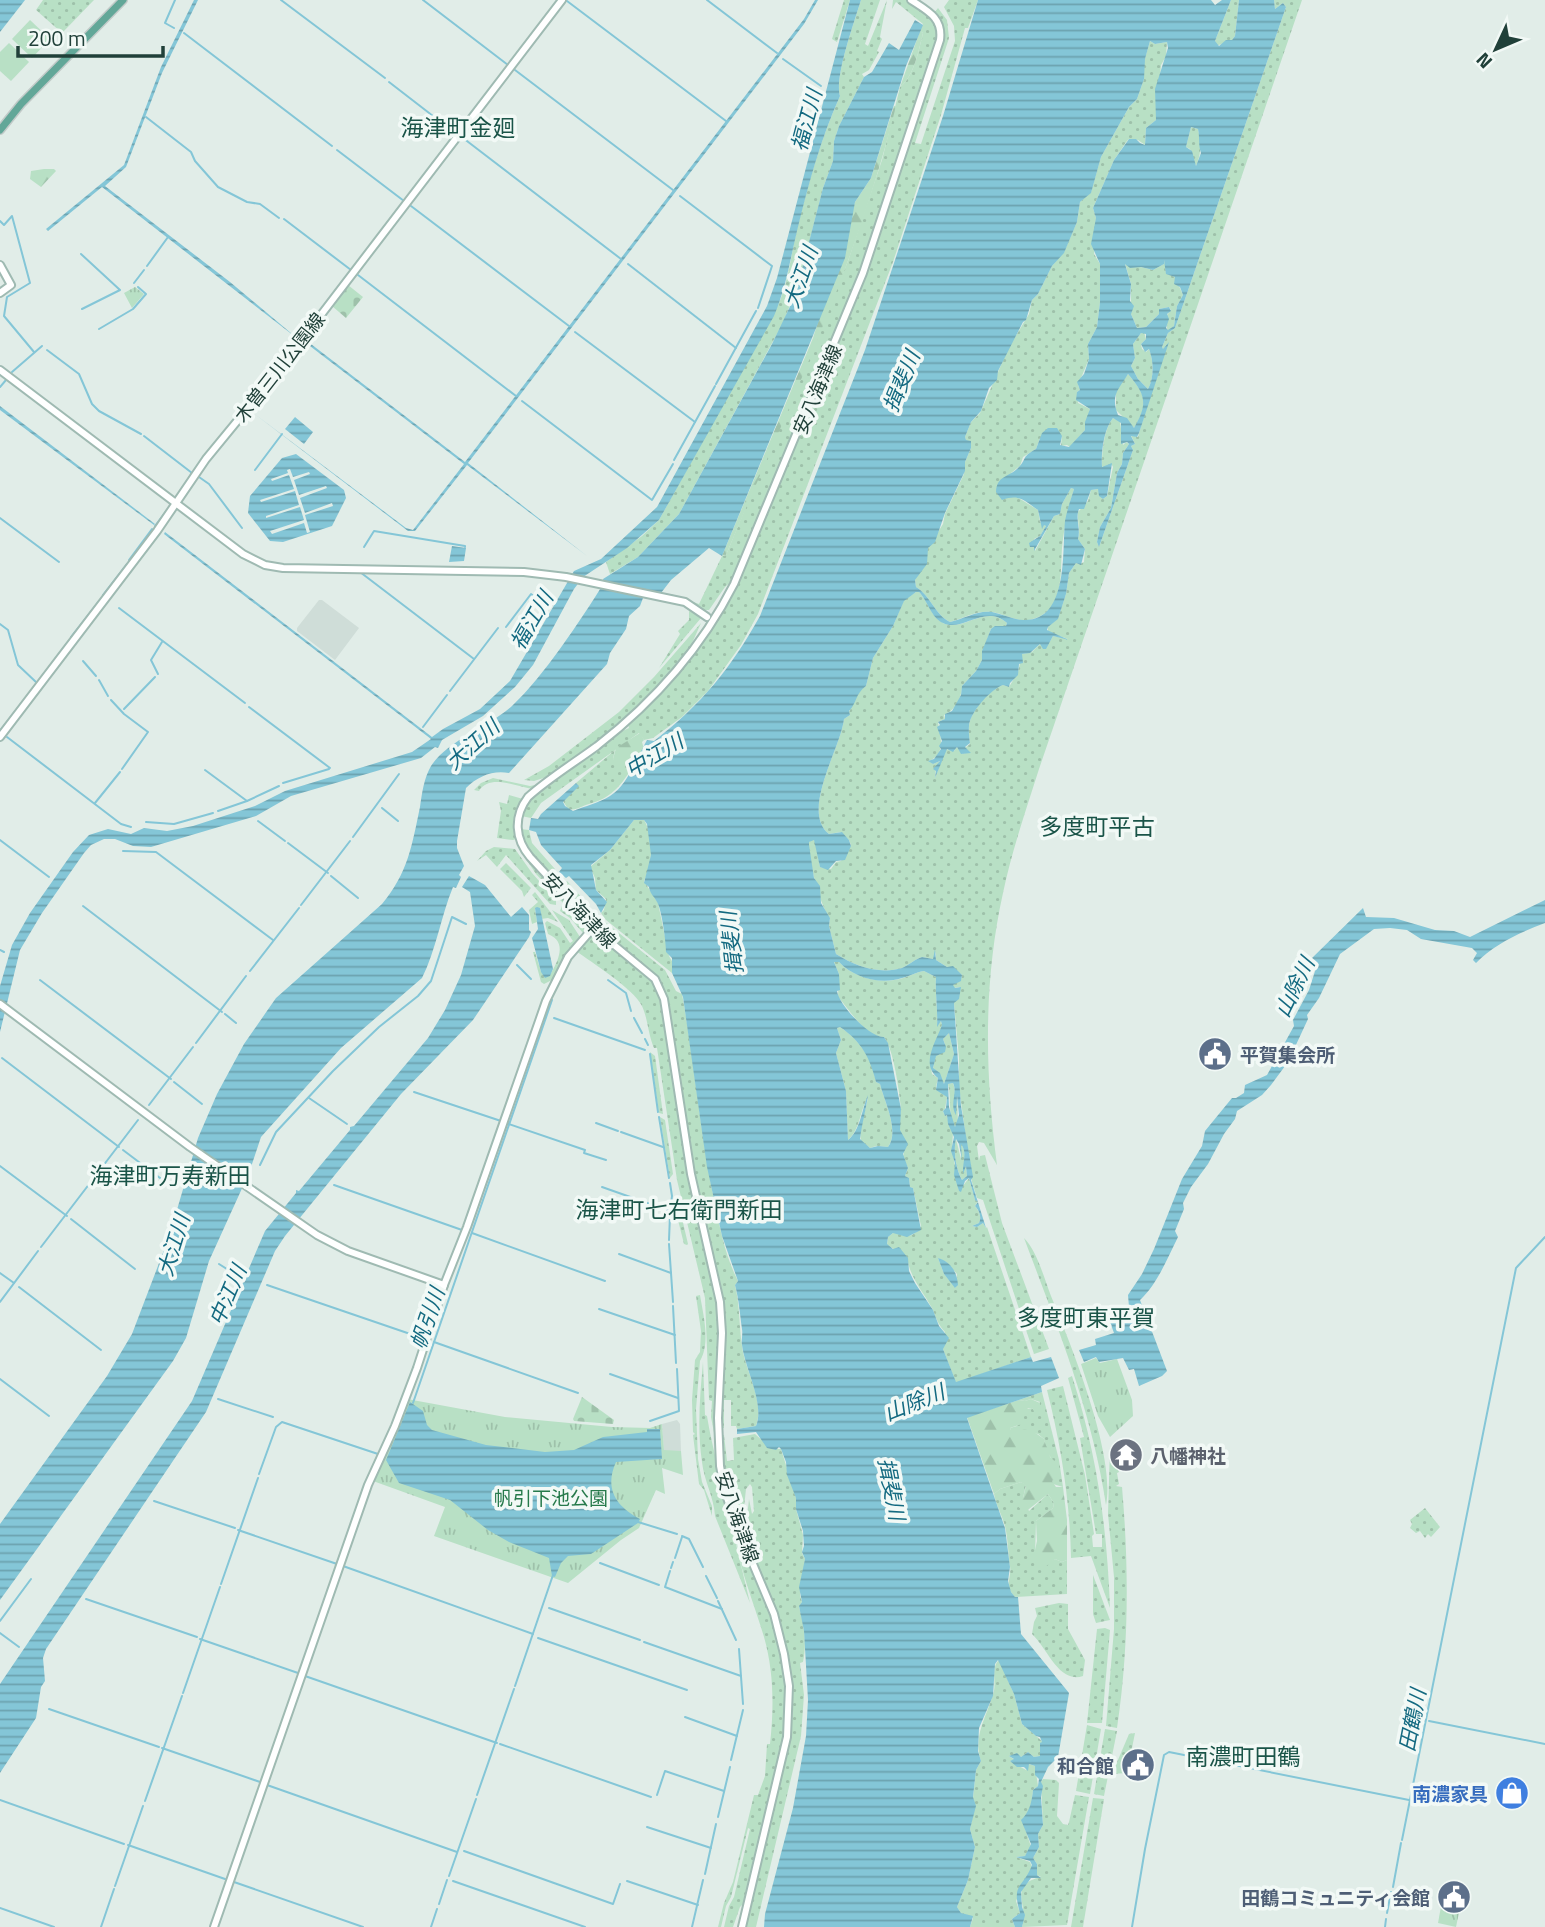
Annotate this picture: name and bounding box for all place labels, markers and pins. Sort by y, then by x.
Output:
public building icon: 平賀集会所 [1196,1035,1234,1073]
place label: 平賀集会所 [1240,1040,1335,1069]
temple icon: 八幡神社 [1107,1436,1145,1474]
place label: 八幡神社 [1150,1441,1226,1470]
public building icon: 和合館 [1119,1746,1157,1784]
place label: 和合館 [1057,1751,1114,1780]
shop icon: 南濃家具 [1493,1774,1531,1812]
place label: 南濃家具 [1412,1779,1488,1808]
public building icon: 田鶴コミュニティ会館 [1435,1878,1473,1916]
place label: 田鶴コミュニティ会館 [1241,1883,1430,1912]

